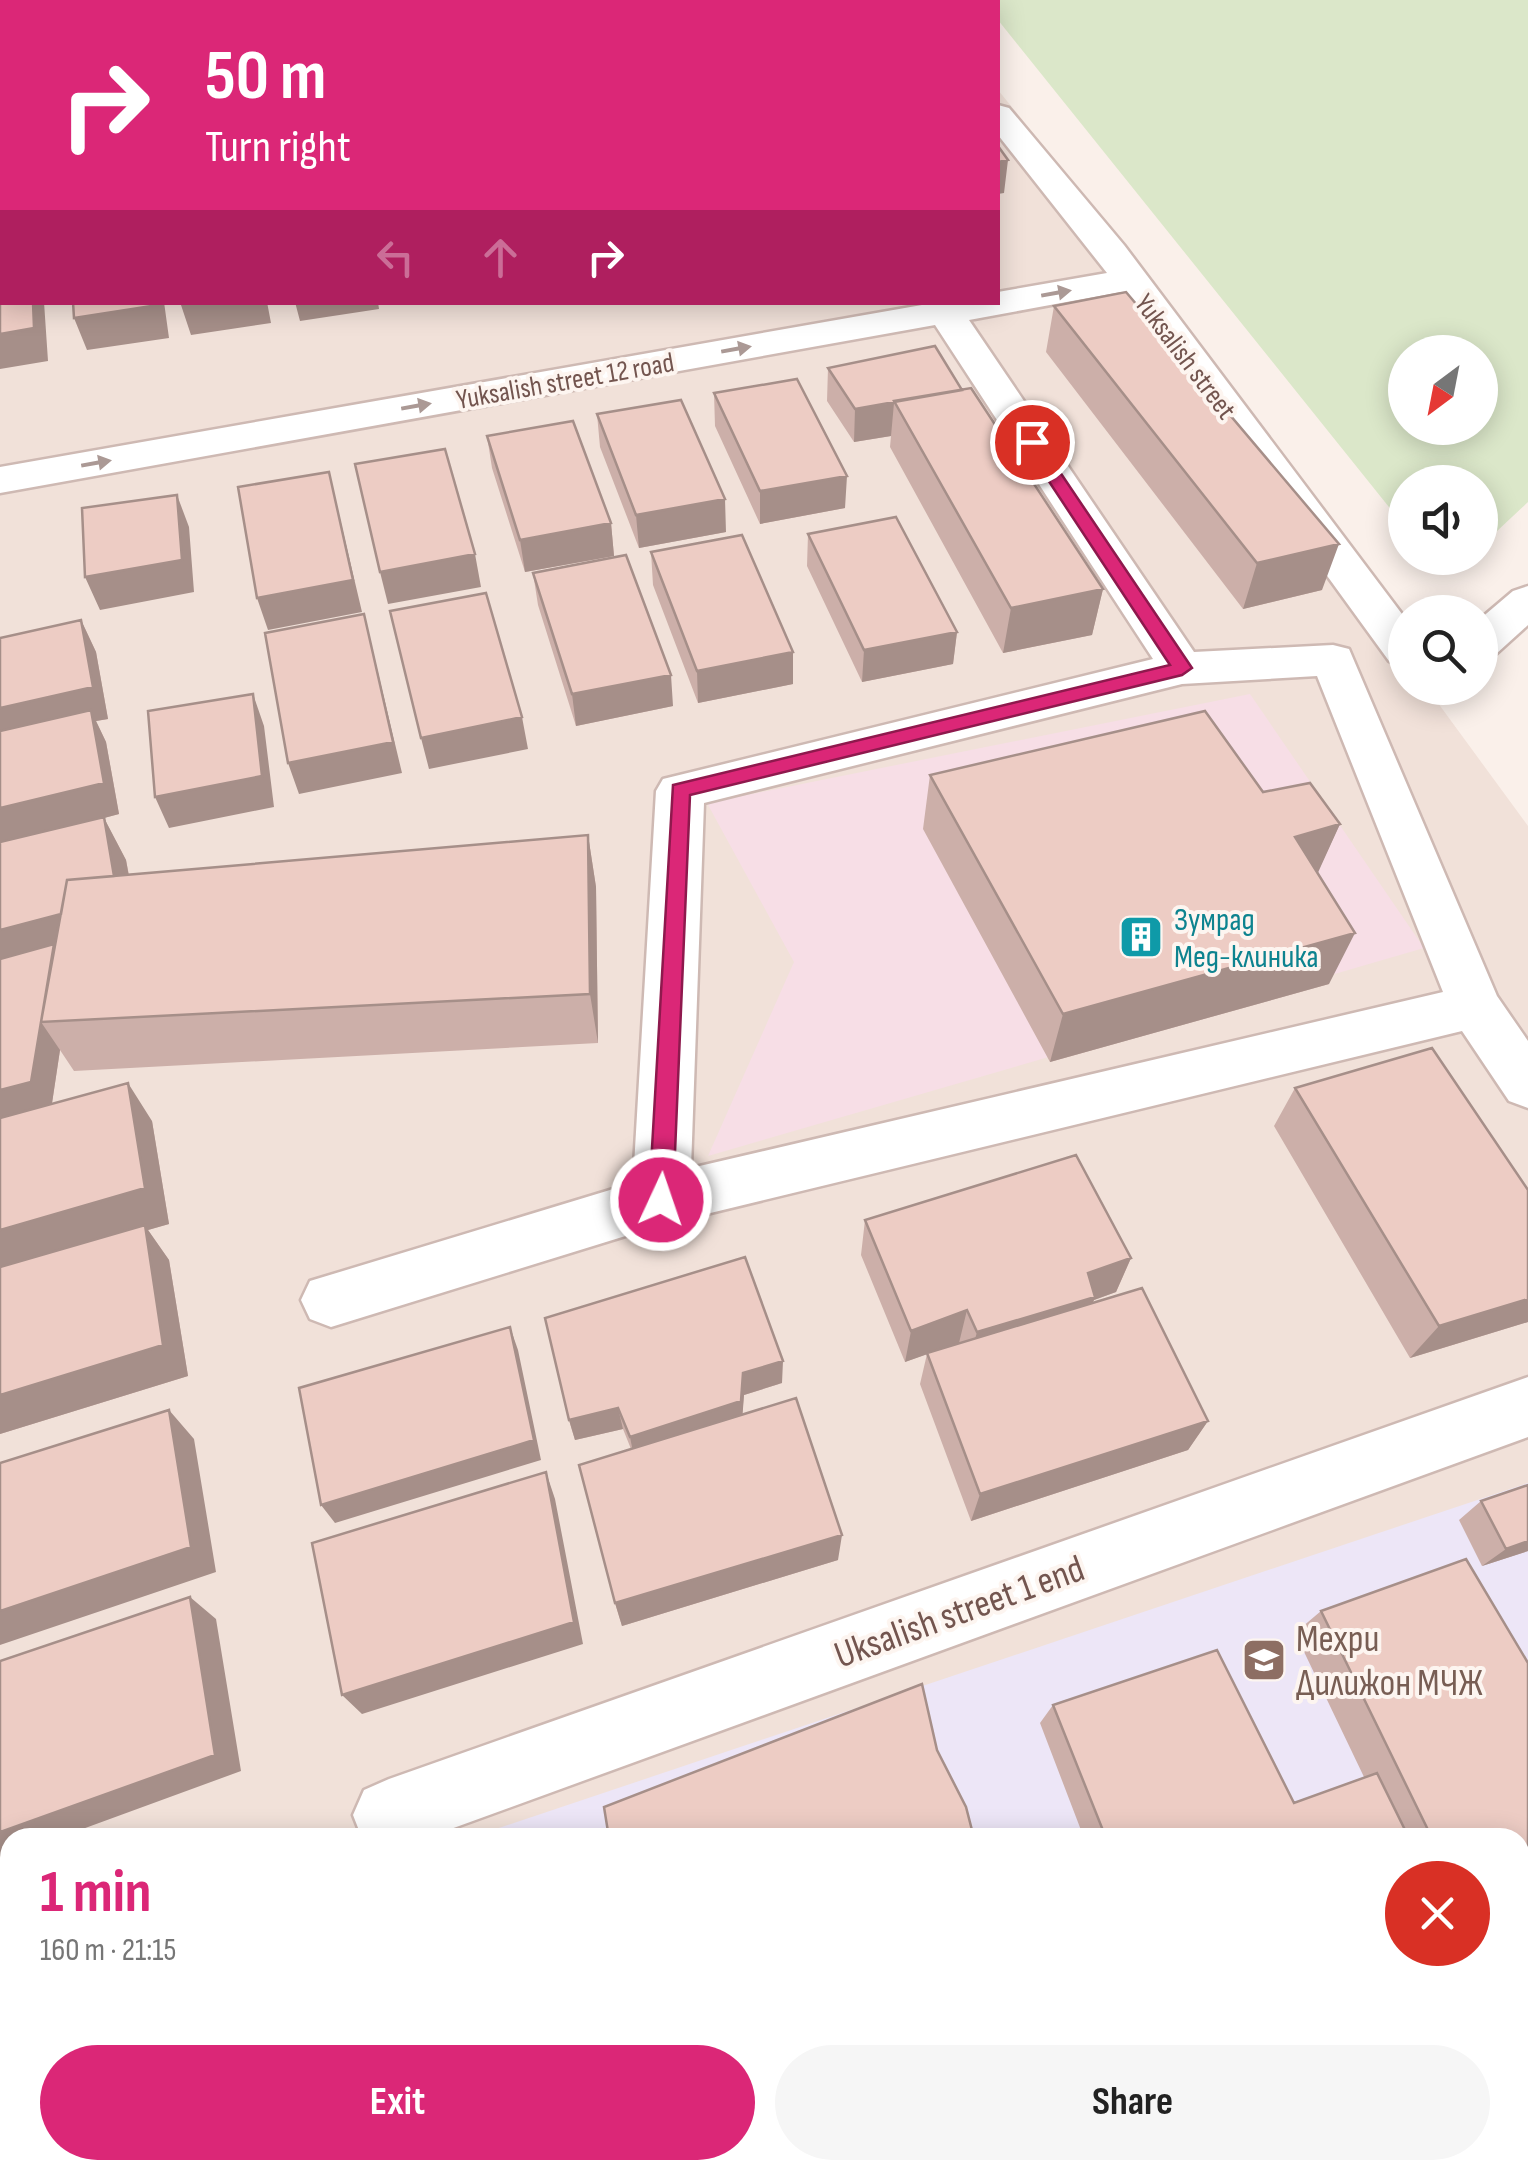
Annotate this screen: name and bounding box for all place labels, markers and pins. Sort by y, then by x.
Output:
pin [990,400,1075,485]
place label: Зумрад Мед-клиника [1174,901,1319,977]
building icon: Зумрад Мед-клиника [1118,914,1164,960]
place label: Мехри Дилижон МЧЖ [1296,1617,1483,1706]
school or university icon: Мехри Дилижон МЧЖ [1241,1637,1287,1683]

